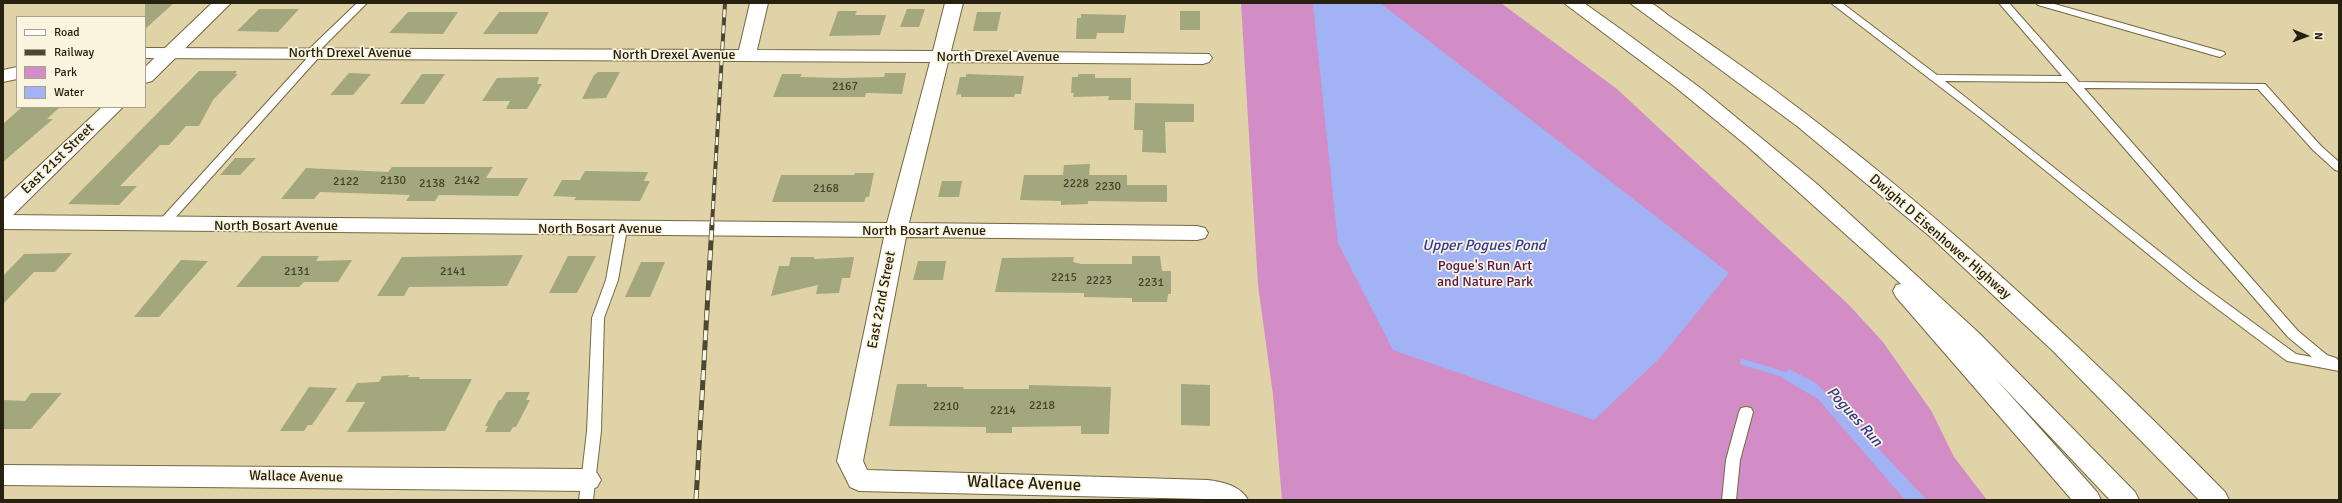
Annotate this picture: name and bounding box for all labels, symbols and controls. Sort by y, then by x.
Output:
legend [16,16,146,108]
north arrow [2286,16,2326,56]
text: Road [54,25,80,40]
text: N [2312,32,2325,40]
text: Railway [54,45,94,60]
street label: North Drexel Avenue [289,45,411,61]
street label: North Drexel Avenue [613,47,735,63]
street label: North Drexel Avenue [937,49,1059,65]
text: Park [54,65,77,80]
house number: 2167 [832,80,858,94]
text: Water [54,85,84,100]
street label: East 21st Street [18,120,98,198]
street label: Dwight D Eisenhower Highway [1866,171,2014,303]
house number: 2130 [380,174,406,188]
house number: 2142 [454,174,480,188]
house number: 2122 [333,175,359,189]
house number: 2138 [419,177,445,191]
house number: 2228 [1063,177,1089,191]
house number: 2230 [1095,180,1121,194]
house number: 2168 [813,182,839,196]
street label: North Bosart Avenue [214,218,338,234]
street label: North Bosart Avenue [538,221,662,237]
street label: North Bosart Avenue [862,223,986,239]
water label: Upper Pogues Pond [1422,237,1546,255]
street label: East 22nd Street [864,250,900,350]
park label: Pogue's Run Art and Nature Park [1437,258,1533,290]
house number: 2131 [284,265,310,279]
house number: 2141 [440,265,466,279]
house number: 2215 [1051,271,1077,285]
house number: 2223 [1086,274,1112,288]
house number: 2231 [1138,276,1164,290]
water label: Pogues Run [1822,383,1886,451]
house number: 2218 [1029,399,1055,413]
house number: 2210 [933,400,959,414]
house number: 2214 [990,404,1016,418]
street label: Wallace Avenue [249,468,343,486]
street label: Wallace Avenue [967,472,1081,496]

